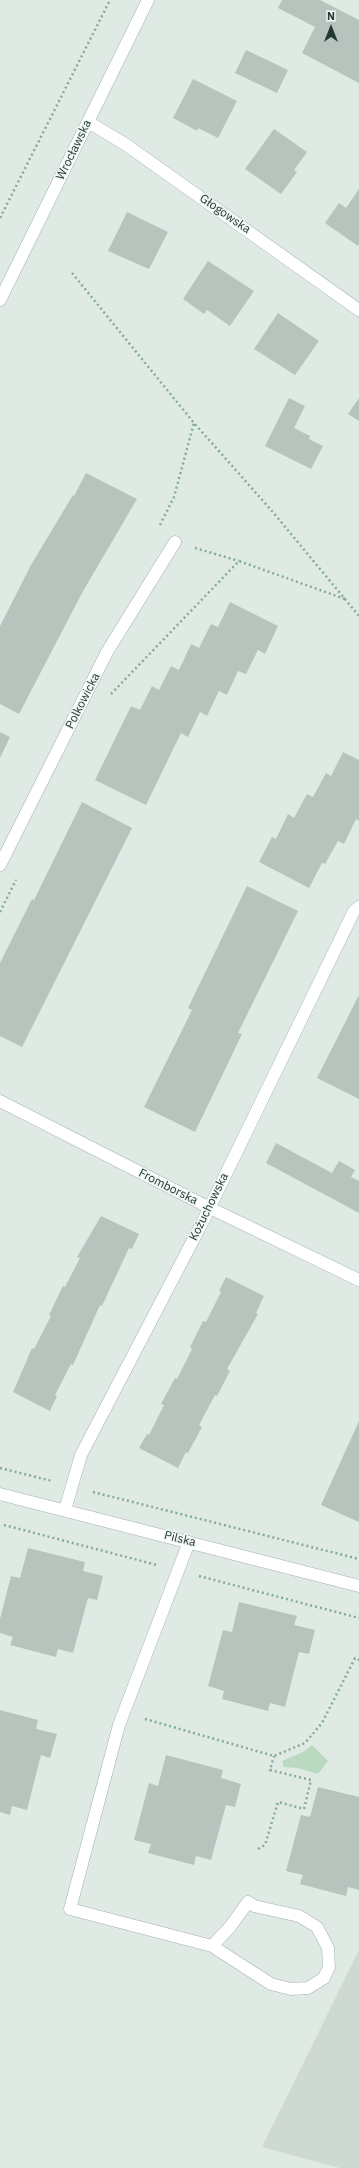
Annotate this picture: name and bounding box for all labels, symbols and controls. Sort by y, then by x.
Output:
north arrow [311,8,351,48]
text: N [327,9,335,23]
street label: Wrocławska [53,118,95,182]
street label: Głogowska [197,191,253,237]
street label: Polkowicka [63,671,103,731]
street label: Fromborska [136,1166,200,1208]
street label: Kożuchowska [186,1171,232,1243]
street label: Pilska [163,1528,197,1550]

